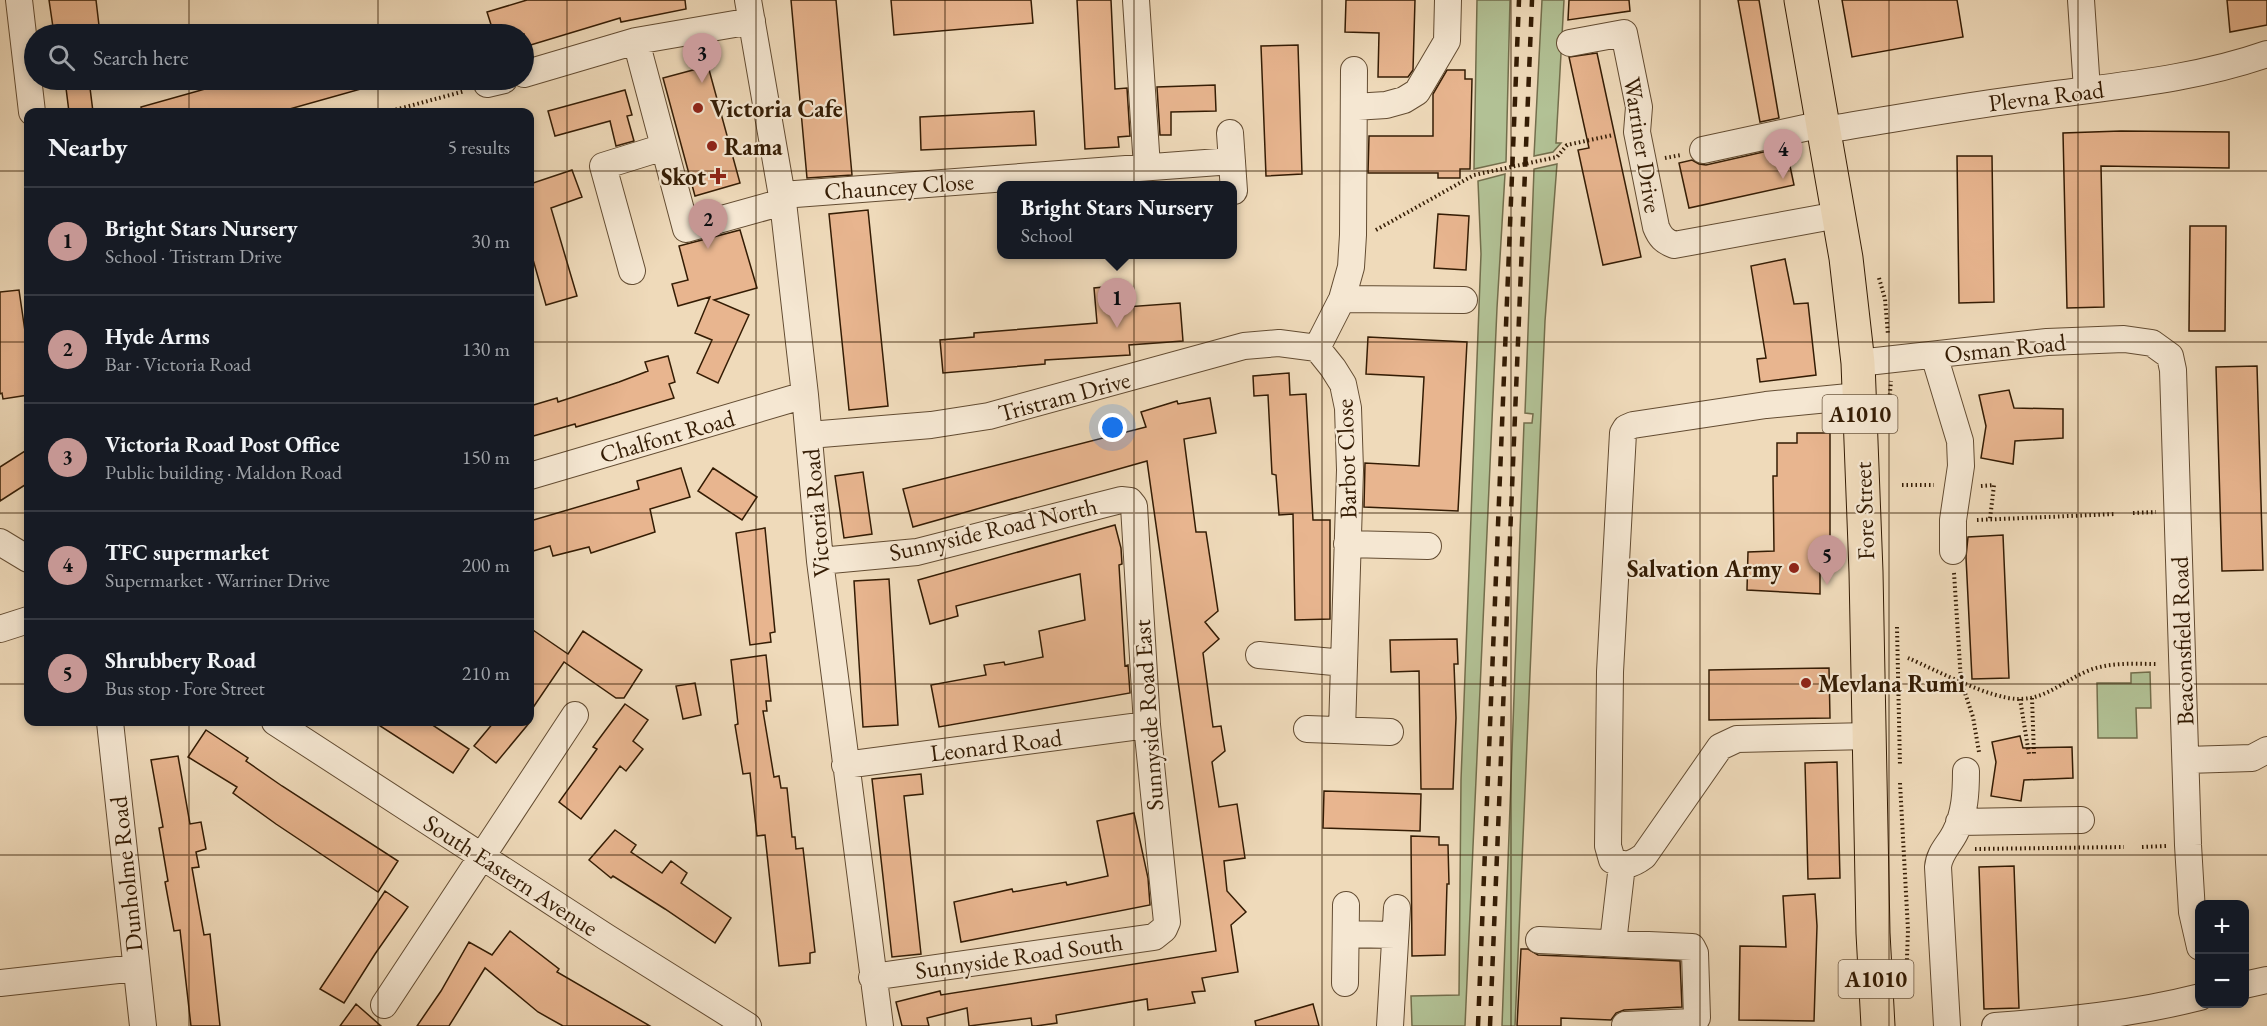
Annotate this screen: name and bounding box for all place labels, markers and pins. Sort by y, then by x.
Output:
pin: 3 [682,34,722,83]
place label: Victoria Cafe [710,93,843,124]
marker: Victoria Cafe [691,101,705,115]
pin: 4 [1764,130,1802,179]
place label: Rama [724,131,783,162]
marker: Rama [705,139,719,153]
place label: Skot [661,161,706,192]
marker: Skot [711,169,725,183]
pin: 2 [688,200,728,249]
pin: 1 [1098,278,1136,328]
pin: 5 [1808,536,1846,585]
place label: Salvation Army [1627,553,1782,585]
marker: Salvation Army [1787,561,1801,575]
place label: Mevlana Rumi [1818,668,1965,699]
marker: Mevlana Rumi [1799,676,1813,690]

